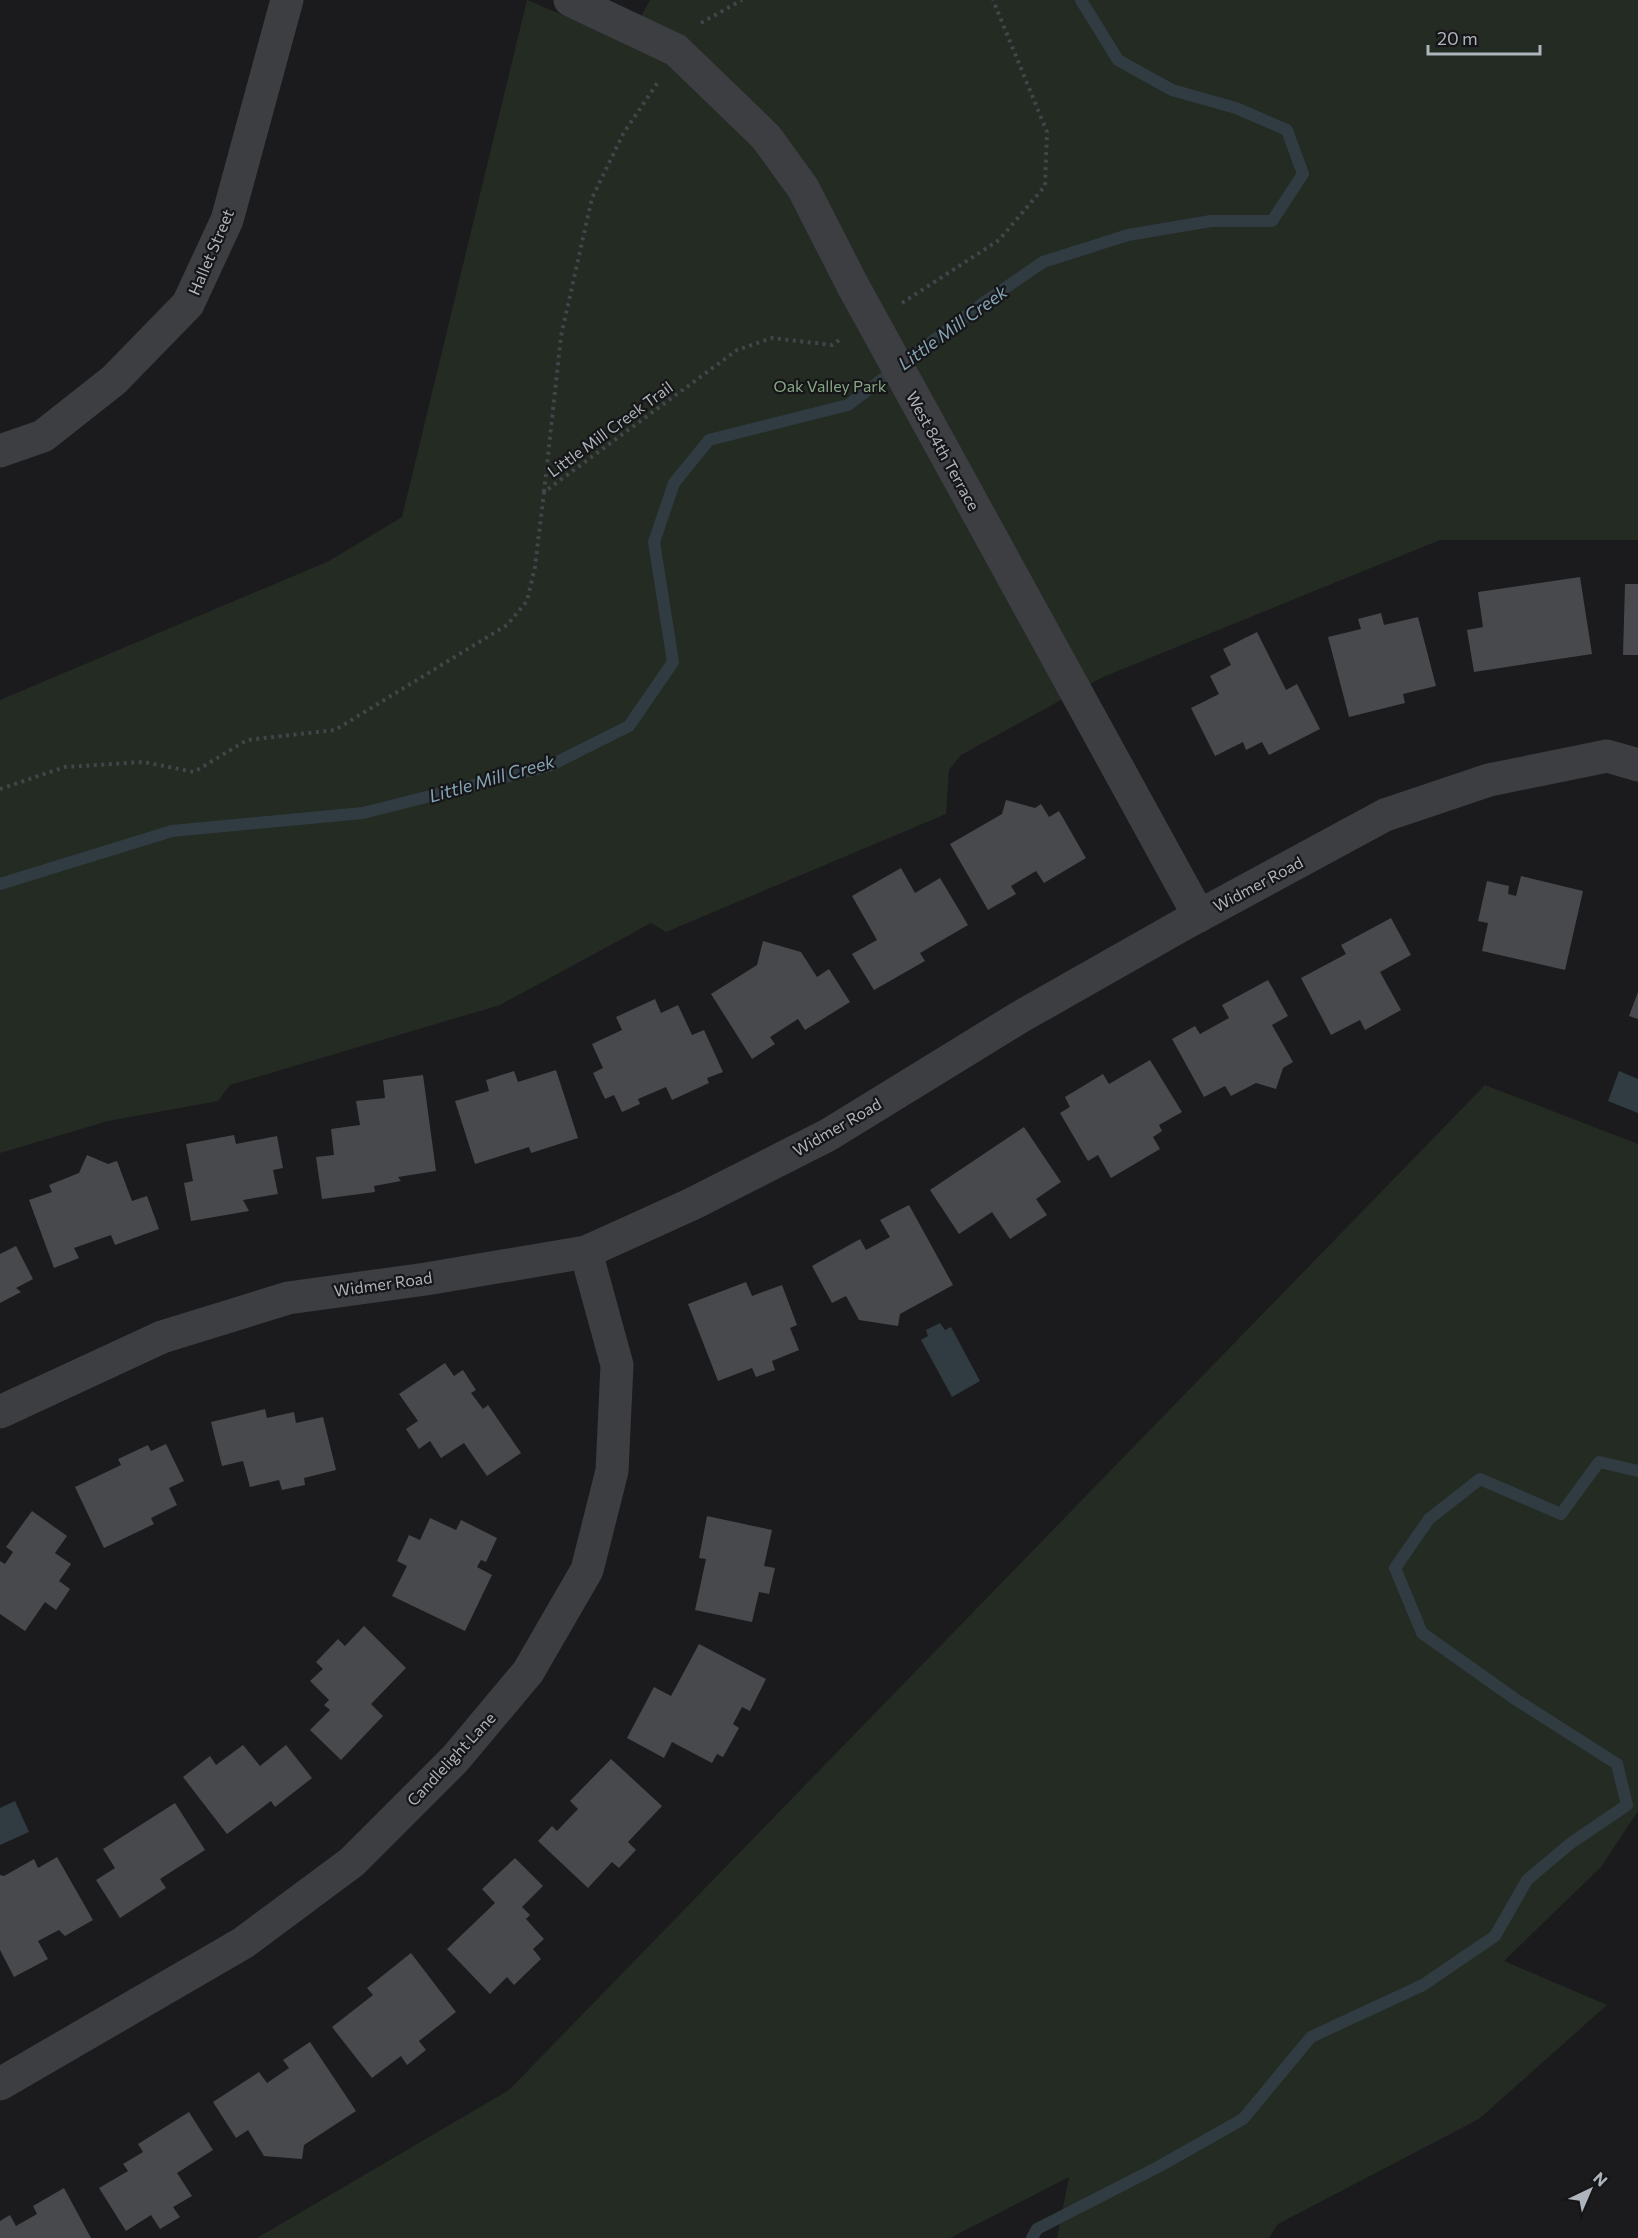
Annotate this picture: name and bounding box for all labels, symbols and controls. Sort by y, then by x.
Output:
scale bar [1428,18,1540,56]
text: 20 m [1437,27,1478,49]
street label: Hallet Street [184,206,237,298]
water label: Little Mill Creek [894,279,1012,374]
park label: Oak Valley Park [774,376,887,395]
street label: Little Mill Creek Trail [543,377,676,480]
street label: West 84th Terrace [903,388,984,514]
water label: Little Mill Creek [426,749,558,806]
street label: Widmer Road [1210,852,1306,915]
street label: Widmer Road [789,1094,884,1160]
street label: Widmer Road [333,1267,433,1300]
street label: Candlelight Lane [402,1708,499,1809]
north arrow [1560,2160,1620,2220]
text: N [1590,2168,1612,2190]

